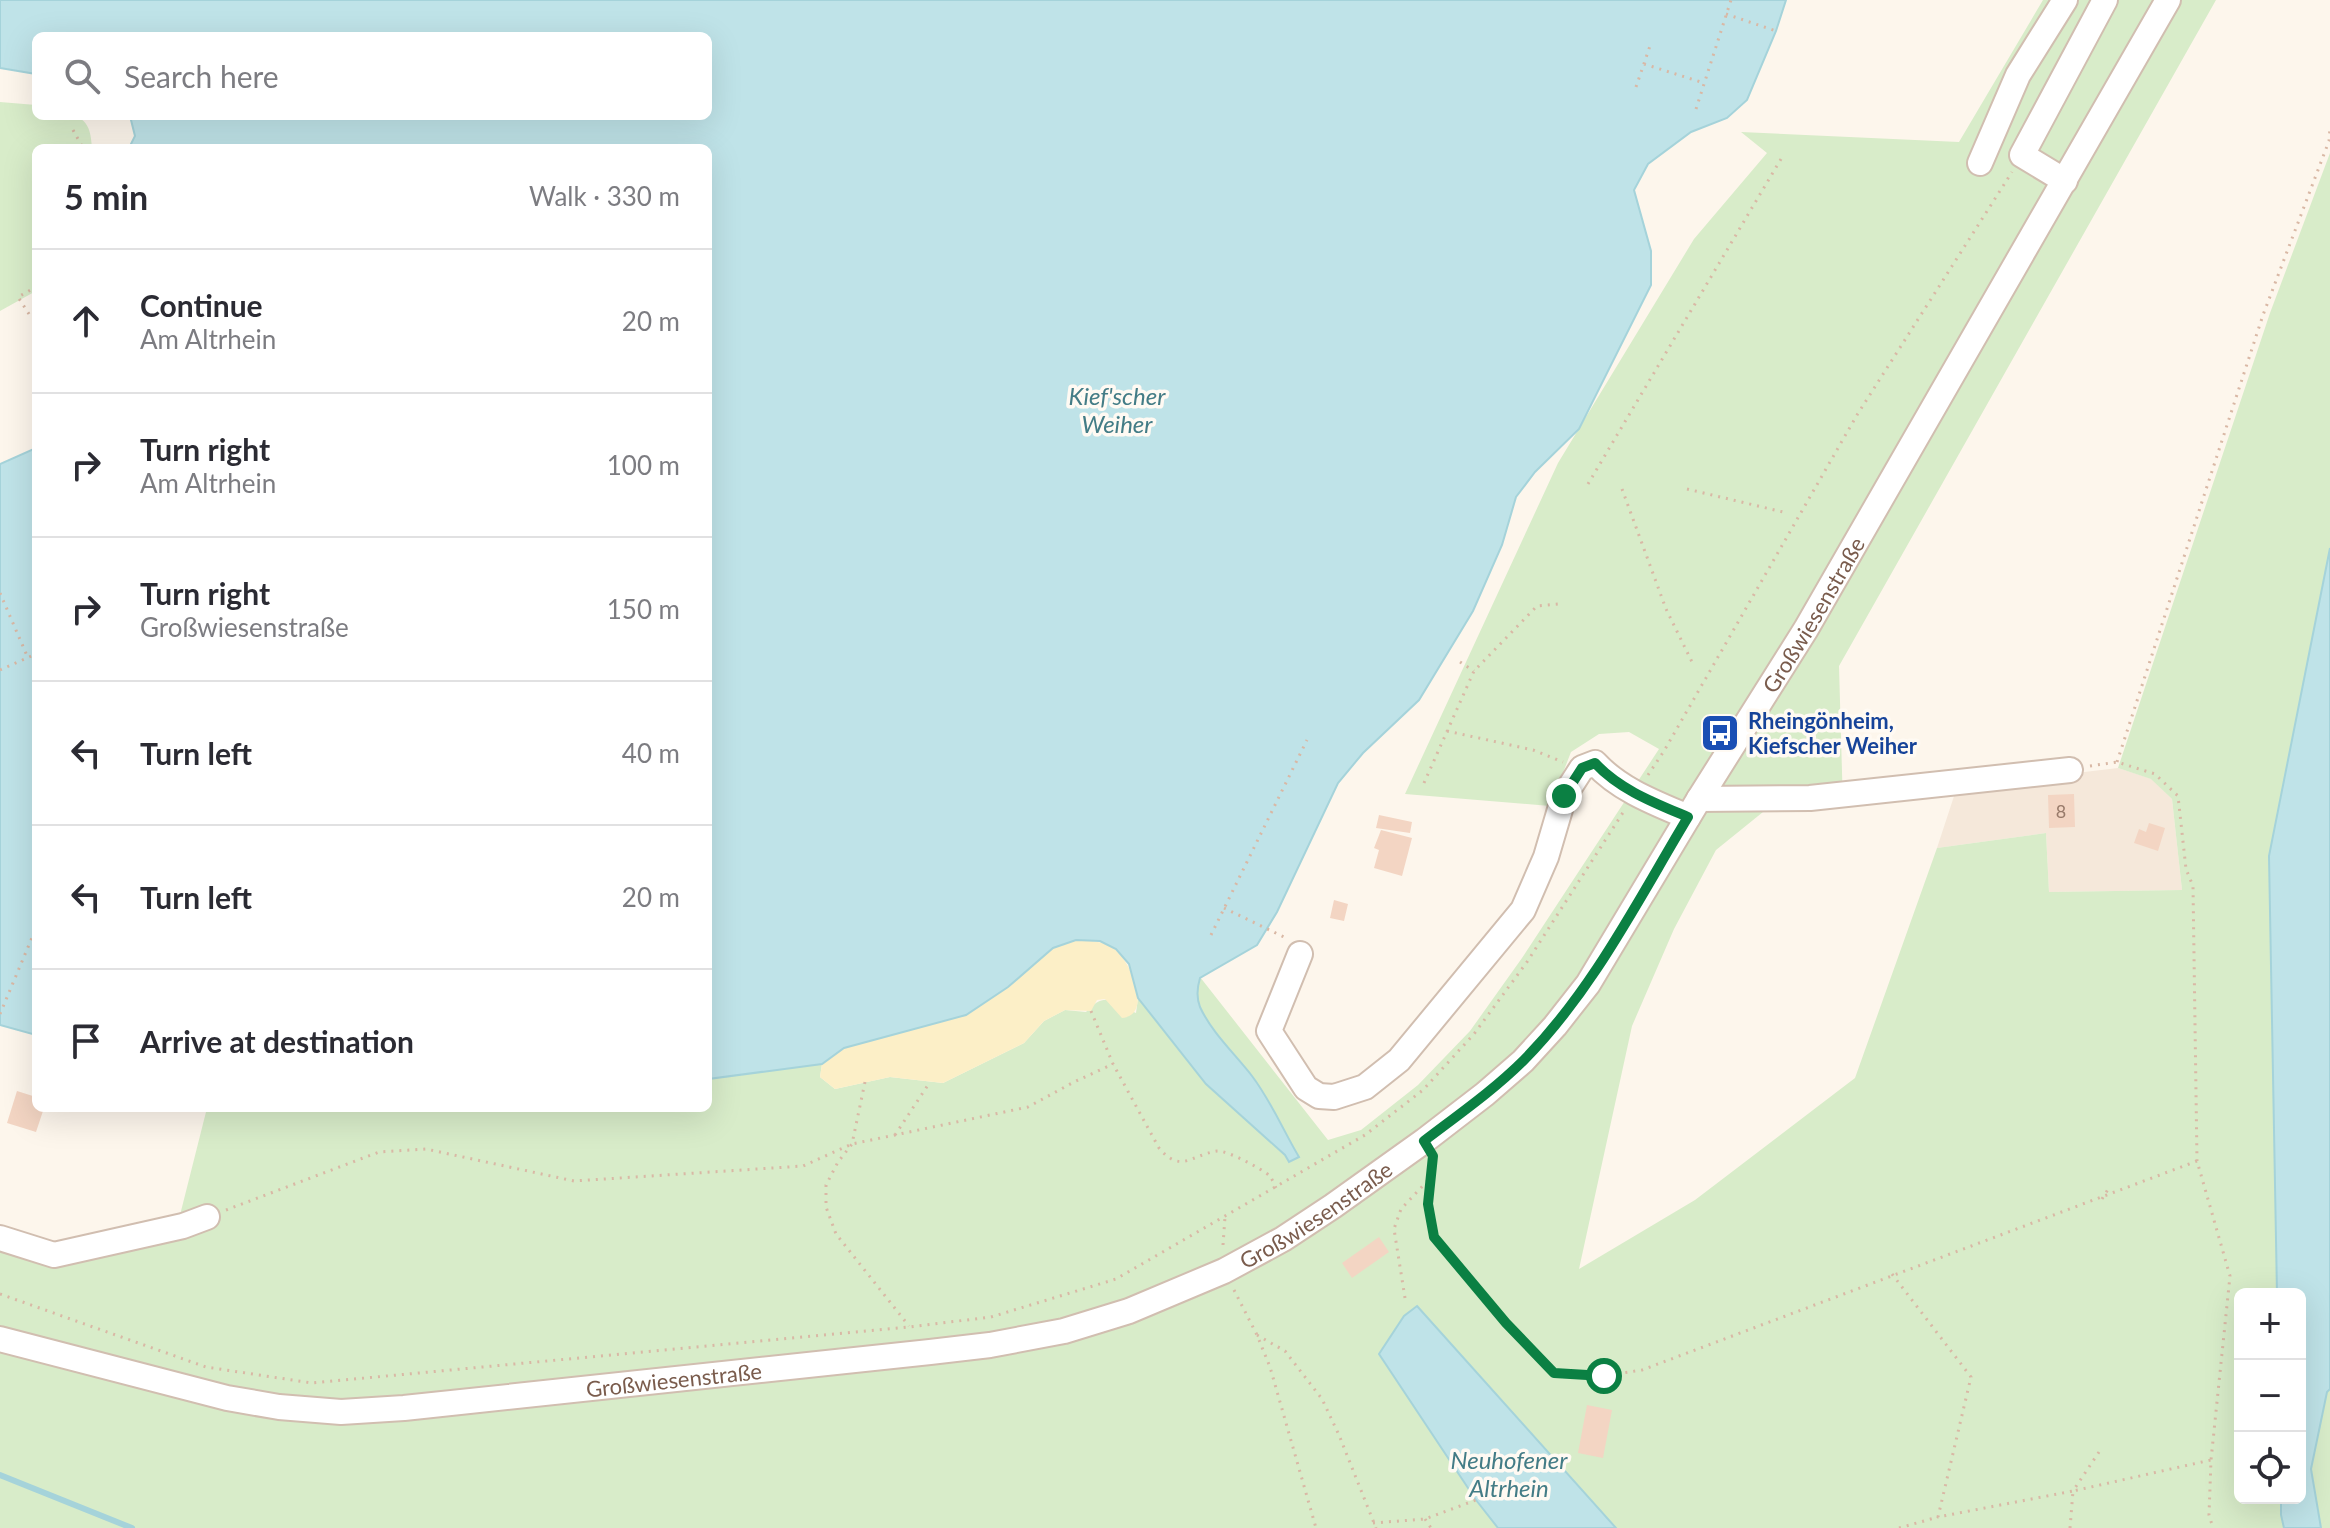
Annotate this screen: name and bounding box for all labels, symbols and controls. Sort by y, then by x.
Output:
search box [32,32,712,120]
icon: search [60,54,104,98]
text: Search here [124,58,279,94]
text: 5 min [64,176,148,217]
text: Walk · 330 m [529,180,680,212]
text: Continue [140,287,263,323]
icon: ahead [64,299,108,343]
text: 20 m [622,305,680,337]
text: Am Altrhein [140,323,276,355]
water label: Kief'scher Weiher [1069,381,1166,438]
text: Turn right [140,431,270,467]
icon: right [64,443,108,487]
text: 100 m [607,449,680,481]
text: Am Altrhein [140,467,276,499]
street label: Großwiesenstraße [1756,532,1870,697]
text: Turn right [140,575,270,611]
icon: right [64,587,108,631]
text: 150 m [607,593,680,625]
text: Großwiesenstraße [140,611,349,643]
place label: Rheingönheim, Kiefscher Weiher [1748,707,1918,759]
bus stop icon: Rheingönheim, Kiefscher Weiher [1699,712,1741,754]
icon: left [64,731,108,775]
text: Turn left [140,735,252,771]
text: 40 m [622,737,680,769]
route end [1546,778,1582,814]
house number: 8 [2056,800,2066,822]
icon: left [64,875,108,919]
text: Turn left [140,879,252,915]
text: 20 m [622,881,680,913]
icon: arrive [64,1019,108,1063]
text: Arrive at destination [140,1023,414,1059]
street label: Großwiesenstraße [1234,1155,1397,1274]
map controls [2234,1288,2306,1504]
button: + [2234,1288,2306,1360]
street label: Großwiesenstraße [585,1356,763,1402]
route start [1586,1358,1622,1394]
button: − [2234,1360,2306,1432]
button: locate [2234,1432,2306,1504]
water label: Neuhofener Altrhein [1451,1445,1568,1502]

